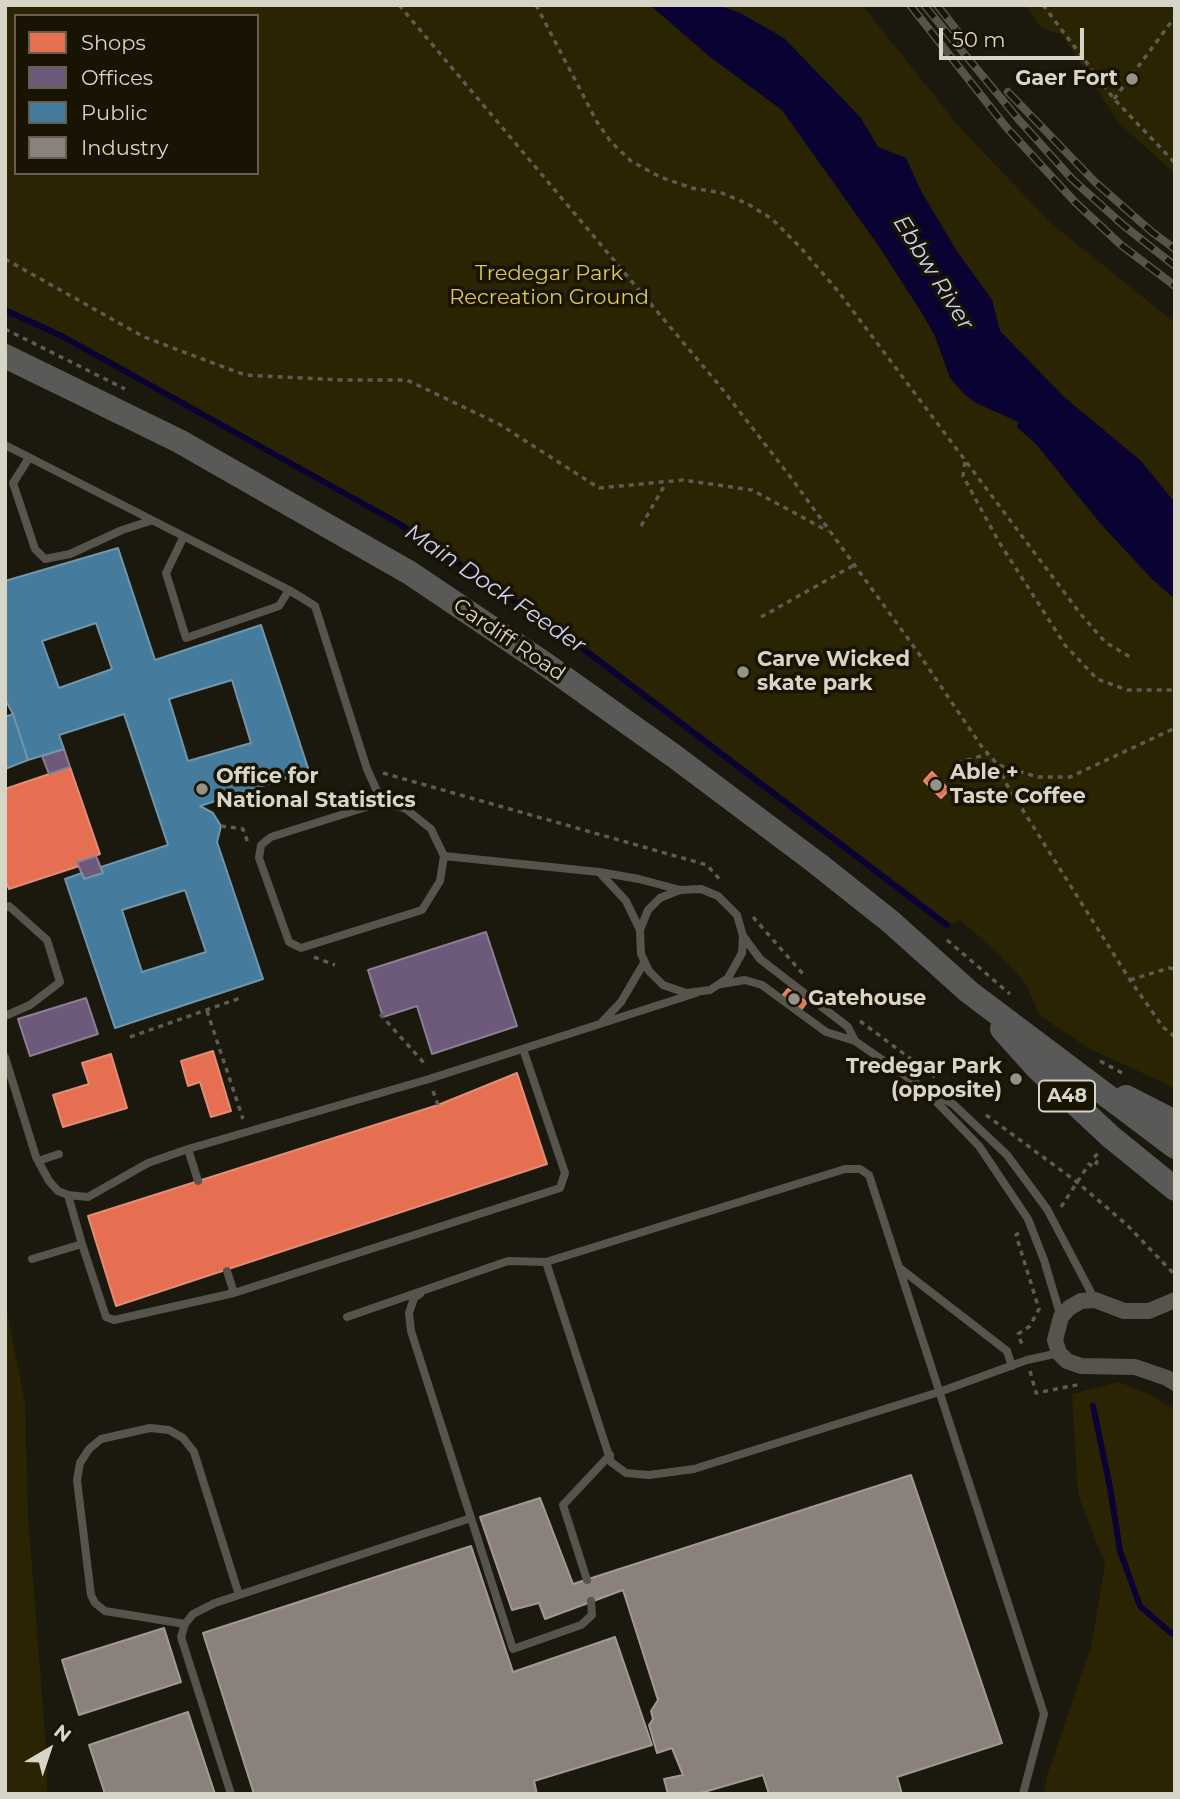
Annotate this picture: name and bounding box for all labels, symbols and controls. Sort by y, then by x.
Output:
legend [14,14,259,175]
scale bar [942,14,1087,58]
text: 50 m [952,27,1006,52]
text: Shops [81,30,146,55]
text: Offices [81,65,153,90]
place label: Gaer Fort [1015,66,1118,92]
marker: Gaer Fort [1124,71,1140,87]
text: Public [81,100,148,125]
text: Industry [81,135,168,160]
water label: Ebbw River [887,210,979,336]
park label: Tredegar Park Recreation Ground [449,261,649,311]
water label: Main Dock Feeder [399,518,591,660]
street label: Cardiff Road [448,593,570,687]
place label: Carve Wicked skate park [757,647,910,697]
marker: Carve Wicked skate park [735,664,751,680]
place label: Able + Taste Coffee [950,760,1086,810]
place label: Office for National Statistics [216,764,416,814]
marker: Able + Taste Coffee [928,777,944,793]
marker: Office for National Statistics [194,781,210,797]
place label: Gatehouse [808,986,926,1012]
marker: Gatehouse [786,991,802,1007]
place label: Tredegar Park (opposite) [846,1054,1002,1104]
marker: Tredegar Park (opposite) [1008,1071,1024,1087]
road number: A48 [1039,1080,1095,1112]
north arrow [14,1715,84,1785]
text: N [49,1720,76,1747]

